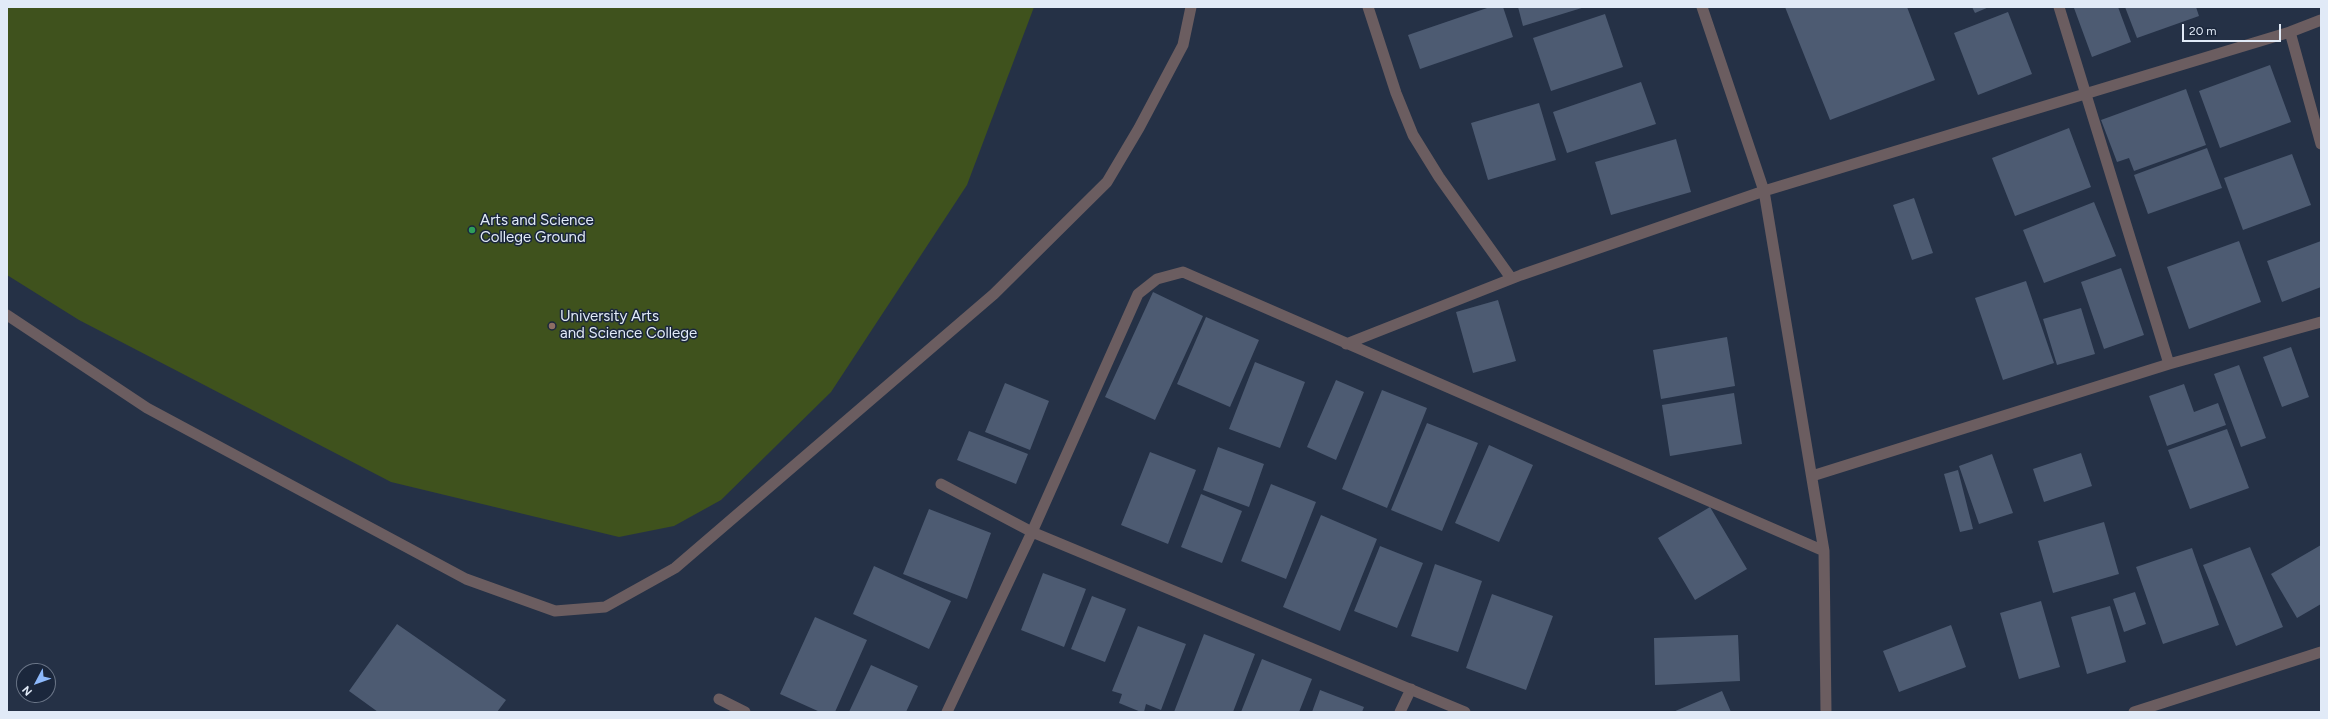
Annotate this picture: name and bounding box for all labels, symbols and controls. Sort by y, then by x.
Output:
scale bar [2184,16,2283,42]
text: 20 m [2189,24,2217,38]
place label: Arts and Science College Ground [480,212,594,247]
marker: Arts and Science College Ground [467,225,477,235]
place label: University Arts and Science College [560,308,697,343]
marker: University Arts and Science College [547,321,557,331]
north arrow [16,663,56,703]
text: N [20,683,35,698]

